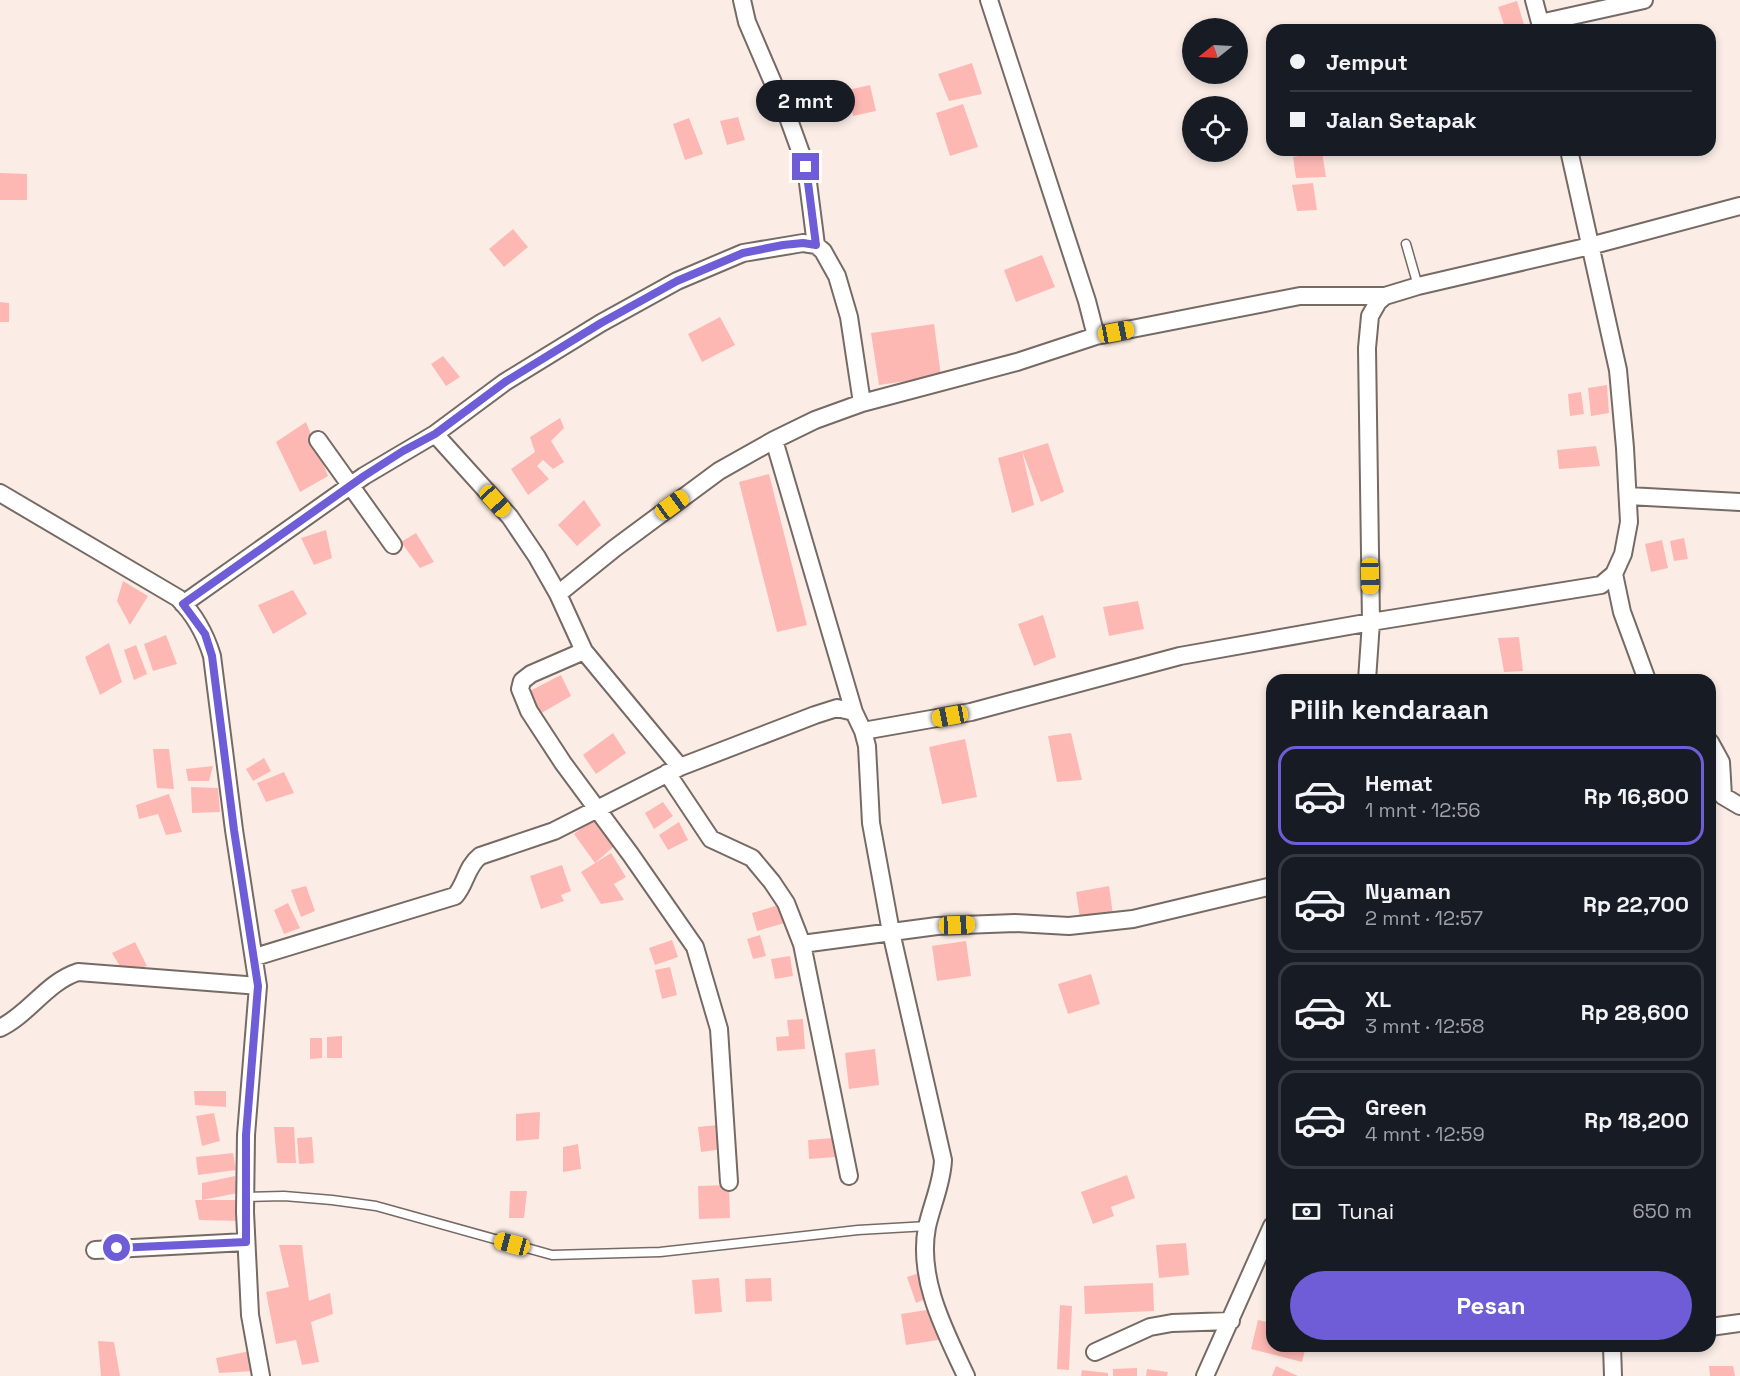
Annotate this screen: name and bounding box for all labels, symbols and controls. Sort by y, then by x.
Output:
north arrow [1182,18,1248,84]
map controls [1182,18,1248,162]
text: Jemput [1326,48,1408,76]
callout: 2 mnt [756,80,856,122]
text: 2 mnt [778,88,833,114]
button: locate [1182,96,1248,162]
text: Jalan Setapak [1326,106,1477,134]
route end [792,153,819,180]
car [1097,320,1135,344]
car [476,482,514,520]
car [652,487,692,523]
car [1361,558,1379,594]
text: Pilih kendaraan [1290,692,1489,727]
car [931,704,969,728]
icon: car [1293,769,1347,823]
text: Hemat [1365,769,1433,797]
text: Rp 16,800 [1584,782,1689,810]
text: 1 mnt · 12:56 [1365,797,1481,823]
icon: car [1293,877,1347,931]
text: Nyaman [1365,877,1451,905]
text: Rp 22,700 [1583,890,1689,918]
text: 2 mnt · 12:57 [1365,905,1483,931]
car [939,915,975,935]
icon: car [1293,985,1347,1039]
text: XL [1365,985,1391,1013]
text: Rp 28,600 [1581,998,1689,1026]
text: 3 mnt · 12:58 [1365,1013,1485,1039]
icon: car [1293,1093,1347,1147]
text: Green [1365,1093,1427,1121]
text: Rp 18,200 [1584,1106,1689,1134]
text: 4 mnt · 12:59 [1365,1121,1485,1147]
icon: cash [1290,1195,1323,1228]
text: Tunai [1338,1197,1394,1225]
text: 650 m [1633,1198,1692,1224]
car [492,1231,532,1257]
route start [103,1234,130,1261]
button: Pesan [1290,1271,1692,1340]

